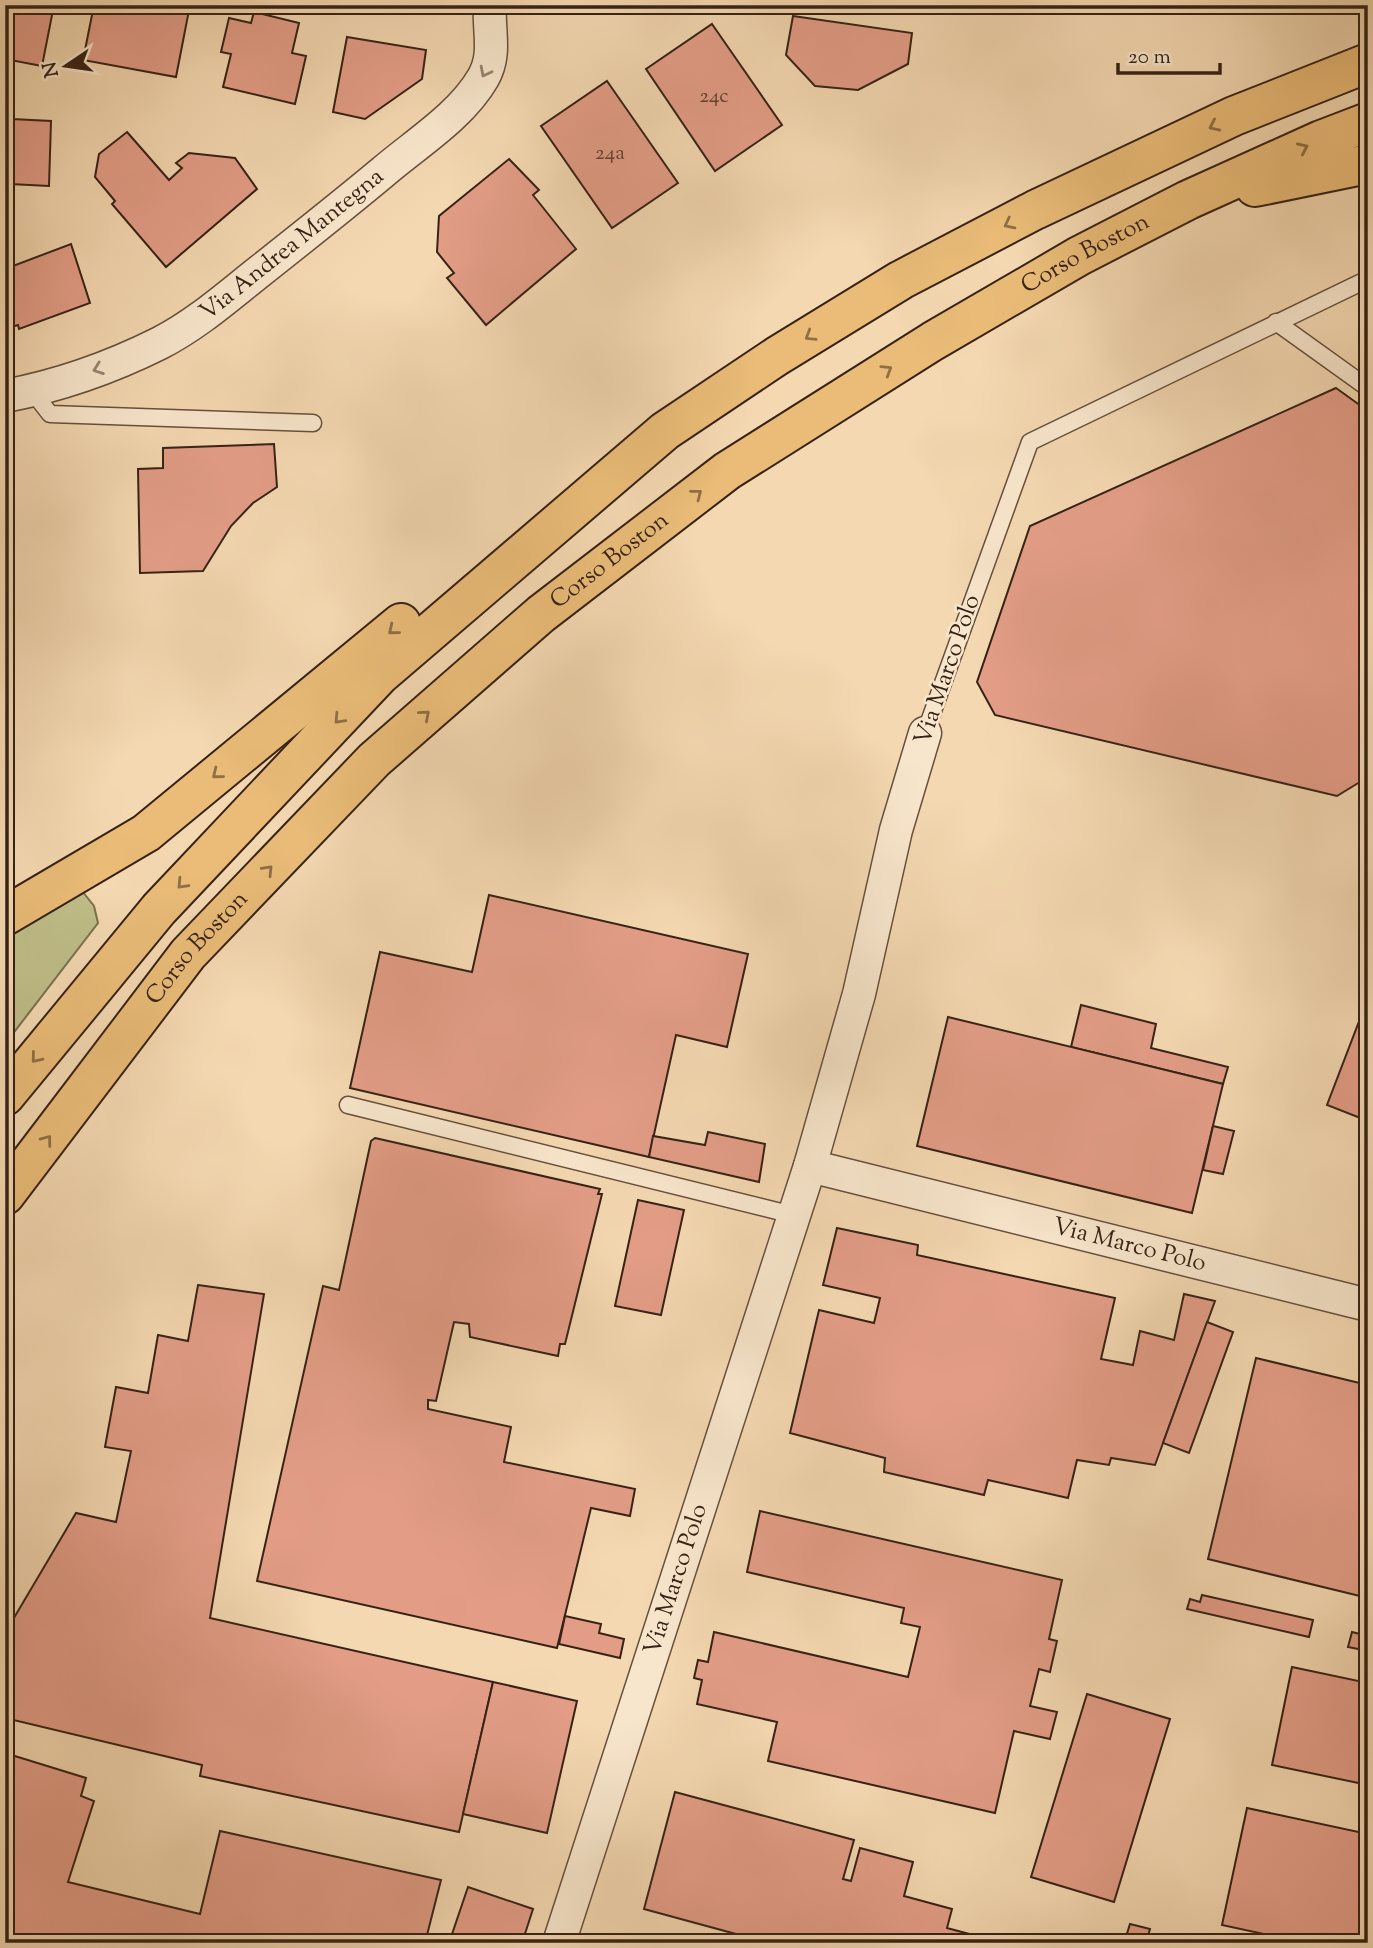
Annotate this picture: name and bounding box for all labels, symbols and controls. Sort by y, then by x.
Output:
north arrow [32,32,102,102]
scale bar [1118,32,1219,76]
text: 20 m [1128,43,1171,73]
text: N [37,59,67,80]
one-way arrow [480,65,494,77]
house number: 24c [699,82,729,112]
one-way arrow [1209,117,1221,131]
house number: 24a [595,139,625,169]
one-way arrow [1296,142,1308,156]
street label: Via Andrea Mantegna [193,161,392,330]
street label: Corso Boston [1015,205,1156,303]
one-way arrow [1003,216,1016,229]
one-way arrow [805,327,818,340]
one-way arrow [92,361,105,375]
one-way arrow [879,366,892,379]
one-way arrow [689,490,701,503]
street label: Corso Boston [543,504,676,618]
street label: Via Marco Polo [906,590,990,750]
one-way arrow [389,622,402,634]
one-way arrow [334,711,347,724]
one-way arrow [417,711,430,723]
one-way arrow [213,766,225,779]
one-way arrow [260,865,273,878]
one-way arrow [178,876,191,889]
street label: Corso Boston [138,884,257,1012]
one-way arrow [32,1051,45,1063]
one-way arrow [38,1136,51,1148]
street label: Via Marco Polo [1049,1210,1210,1281]
street label: Via Marco Polo [636,1500,717,1659]

